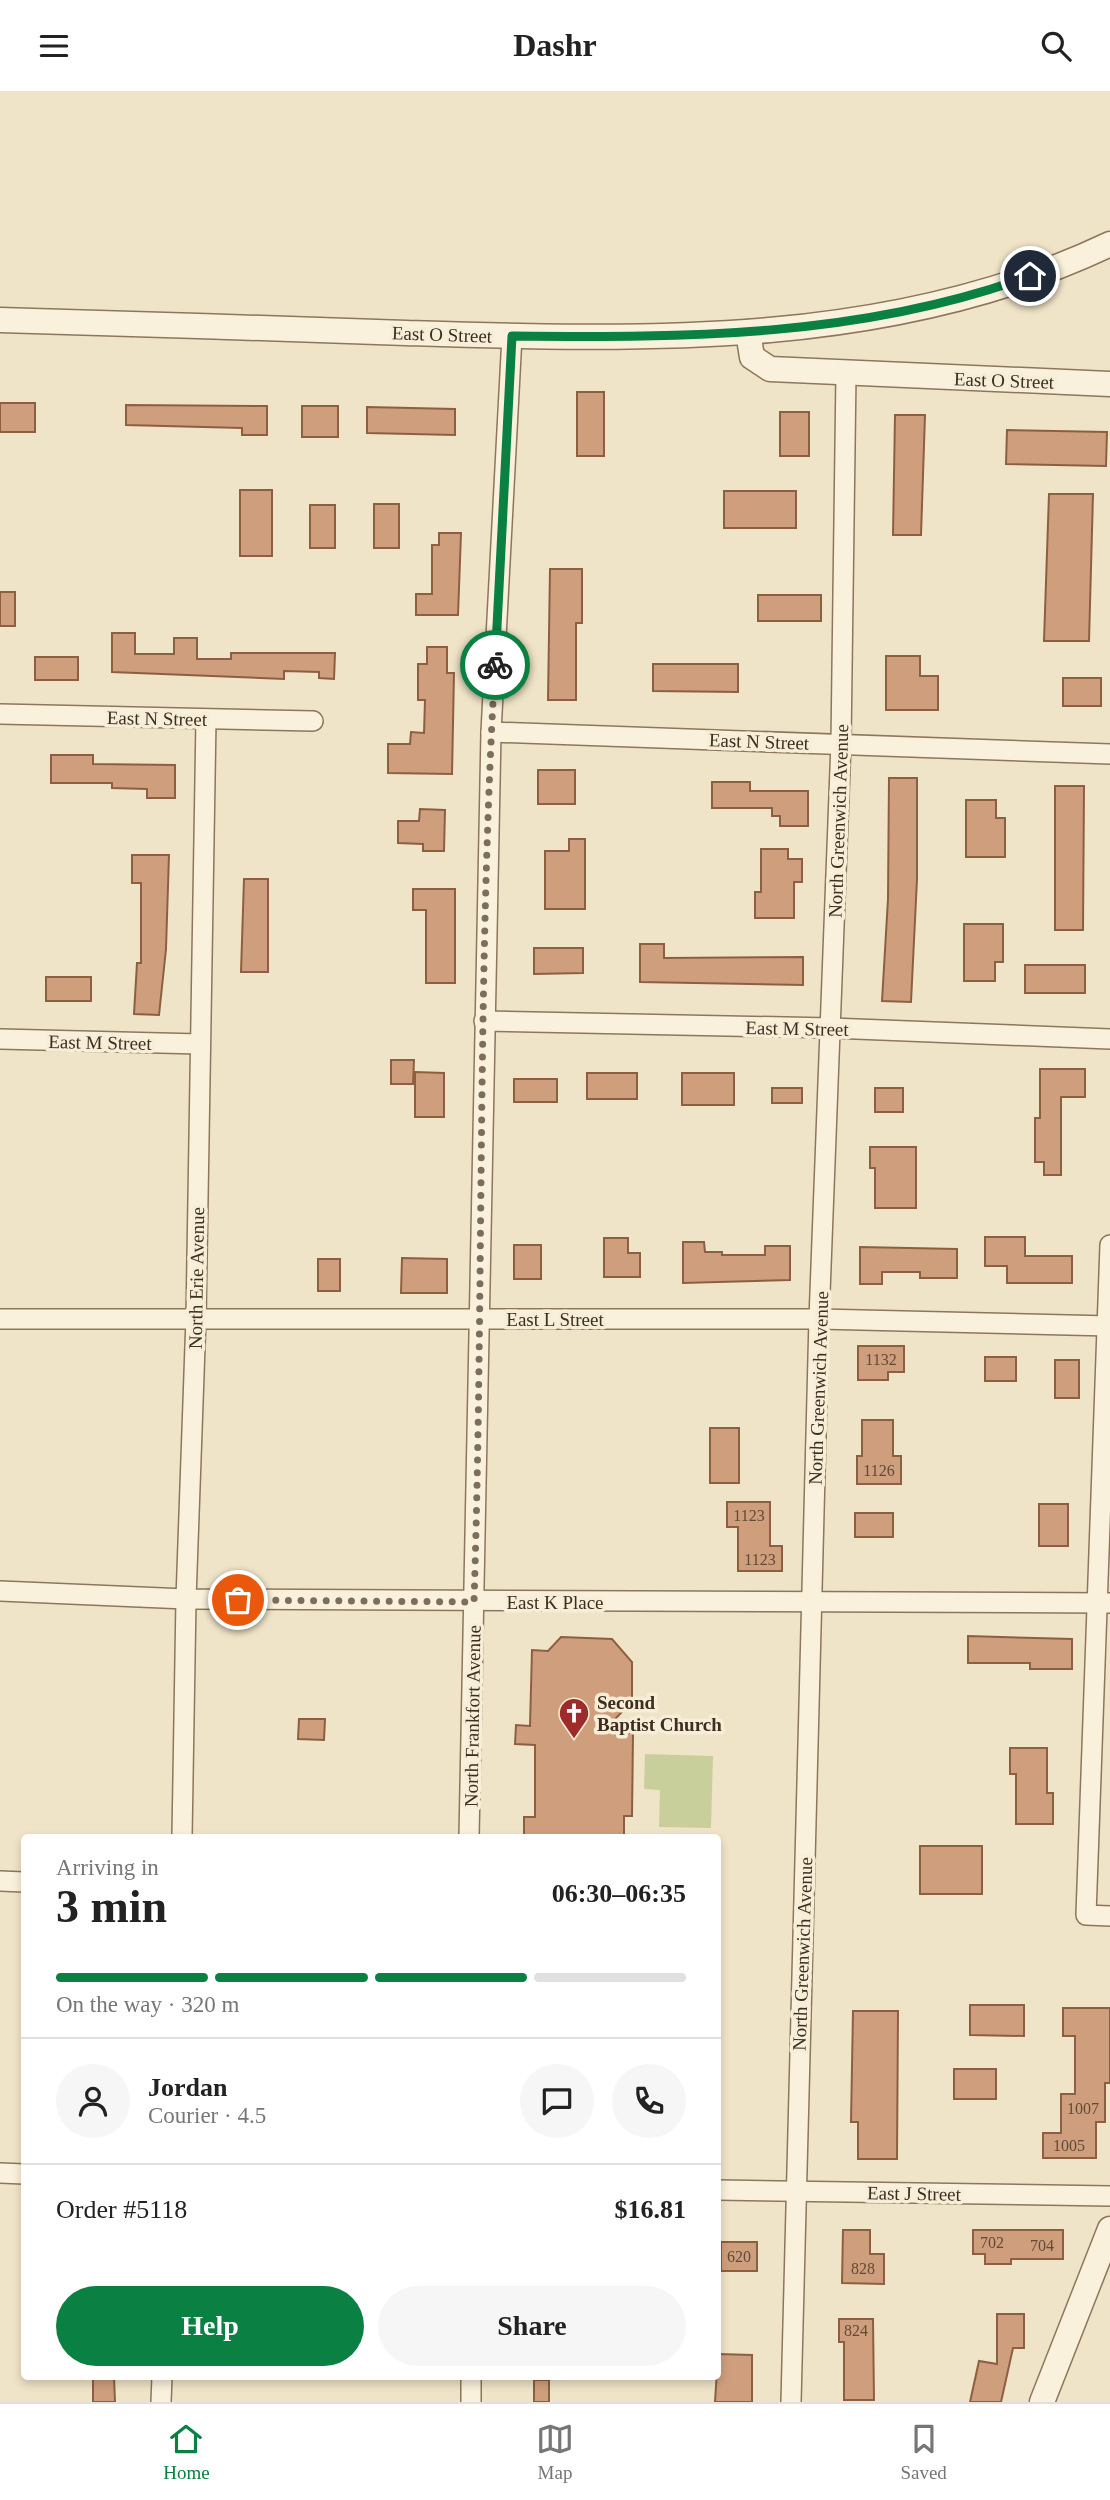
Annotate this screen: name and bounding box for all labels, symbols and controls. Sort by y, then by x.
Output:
icon: menu [35,27,73,65]
text: Dashr [513,27,597,63]
icon: search [1037,27,1075,65]
pin [1000,246,1060,306]
icon: home [1011,257,1049,295]
street label: East O Street [392,322,493,347]
street label: East O Street [954,368,1055,393]
courier [460,630,530,700]
icon: bike [476,646,514,684]
street label: East N Street [107,707,208,730]
street label: North Greenwich Avenue [825,724,852,918]
street label: East N Street [709,729,810,754]
street label: East M Street [745,1017,850,1040]
street label: East M Street [48,1031,153,1054]
street label: North Erie Avenue [185,1207,208,1349]
street label: North Greenwich Avenue [805,1291,832,1485]
street label: East L Street [506,1309,604,1330]
house number: 1132 [865,1351,897,1368]
house number: 1126 [863,1462,895,1479]
house number: 1123 [733,1507,765,1524]
house number: 1123 [744,1551,776,1568]
pin [208,1570,268,1630]
icon: bag [219,1581,257,1619]
street label: East K Place [506,1592,604,1613]
street label: North Frankfort Avenue [460,1625,485,1807]
place label: Second Baptist Church [597,1692,722,1735]
church icon: Second Baptist Church [557,1696,591,1740]
text: Arriving in [56,1855,159,1880]
street label: North Greenwich Avenue [789,1857,816,2051]
text: 06:30–06:35 [552,1879,686,1908]
text: 3 min [56,1881,167,1932]
text: On the way · 320 m [56,1992,239,2017]
button: person [56,2064,130,2138]
button: chat [520,2064,594,2138]
button: phone [612,2064,686,2138]
text: Jordan [148,2073,227,2102]
house number: 1007 [1067,2100,1099,2117]
text: Courier · 4.5 [148,2103,266,2128]
house number: 1005 [1053,2137,1085,2154]
street label: East J Street [867,2182,962,2205]
text: Order #5118 [56,2195,187,2224]
text: $16.81 [615,2195,686,2224]
house number: 702 [980,2234,1004,2251]
house number: 704 [1030,2237,1054,2254]
house number: 620 [727,2248,751,2265]
house number: 828 [851,2260,875,2277]
button: Help [56,2286,364,2366]
button: Share [378,2286,686,2366]
house number: 824 [844,2322,868,2339]
tab: Home [163,2420,210,2484]
tab: Map [536,2420,574,2484]
tab: Saved [900,2420,947,2484]

